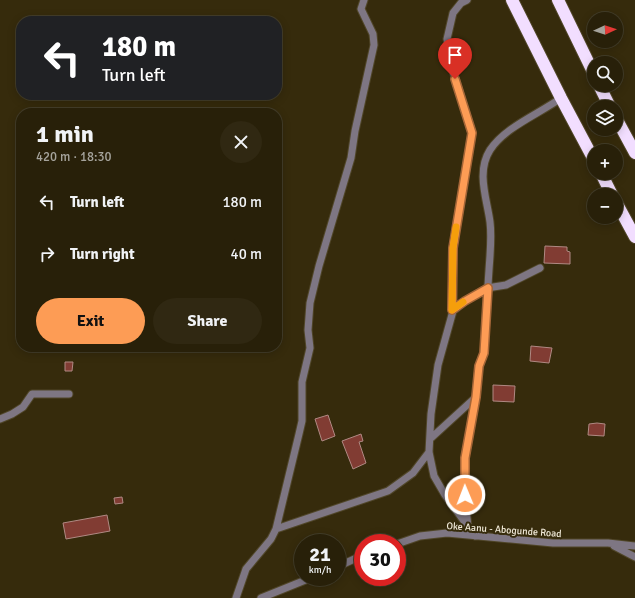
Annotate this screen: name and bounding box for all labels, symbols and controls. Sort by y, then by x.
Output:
north arrow [587,12,623,48]
map controls [587,12,623,224]
text: 180 m [102,30,176,64]
icon: left [36,32,88,84]
pin [438,38,472,79]
icon: arrive [444,44,466,66]
button: search [587,56,623,92]
text: Turn left [102,64,165,86]
button: layers [587,100,623,136]
text: 1 min [36,119,94,149]
button: close [220,121,262,163]
button: + [587,144,623,180]
text: 420 m · 18:30 [36,149,112,165]
button: − [587,188,623,224]
icon: left [36,191,58,213]
text: Turn left [70,193,124,211]
text: 180 m [222,193,262,211]
icon: right [36,243,58,265]
text: Turn right [70,245,135,263]
text: 40 m [231,245,262,263]
button: Exit [36,298,145,344]
button: Share [153,298,262,344]
position arrow [444,474,486,516]
street label: Oke Aanu - Abogunde Road [446,520,562,540]
speed limit sign: 30 [354,534,406,586]
text: 21 [309,542,331,567]
text: km/h [309,564,331,576]

